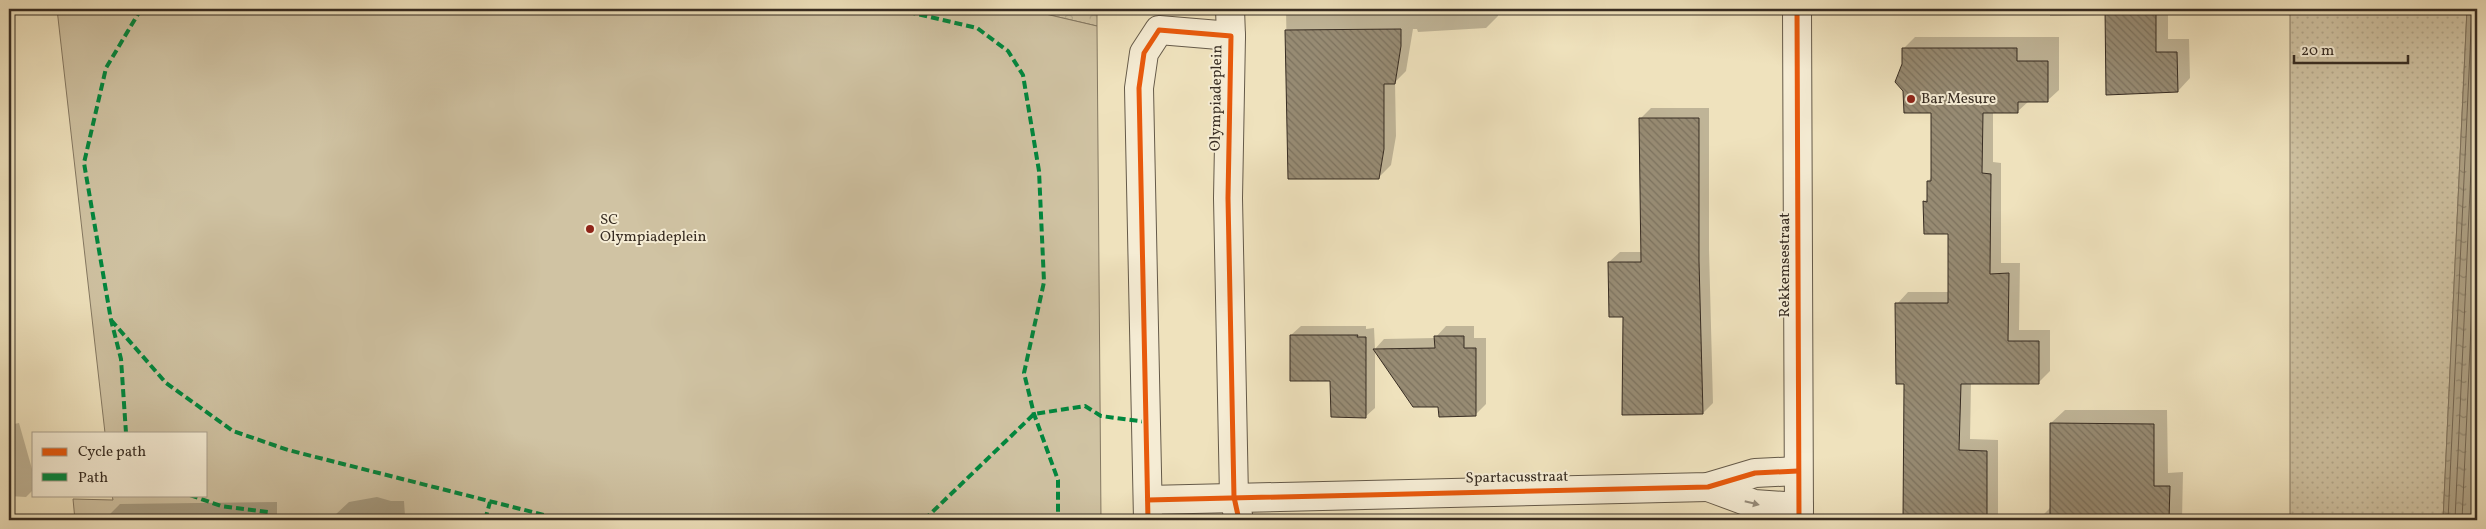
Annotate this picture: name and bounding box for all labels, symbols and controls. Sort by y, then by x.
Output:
scale bar [2294,32,2407,64]
text: 20 m [2301,41,2334,62]
street label: Olympiadeplein [1206,45,1228,151]
place label: Bar Mesure [1921,89,1996,110]
marker: Bar Mesure [1905,93,1917,105]
place label: SC Olympiadeplein [600,210,707,248]
street label: Rekkemsestraat [1775,212,1796,318]
marker: SC Olympiadeplein [584,223,596,235]
legend [32,432,208,496]
text: Cycle path [78,442,146,463]
street label: Spartacusstraat [1465,467,1569,489]
text: Path [78,468,108,489]
one-way arrow [1745,499,1760,507]

